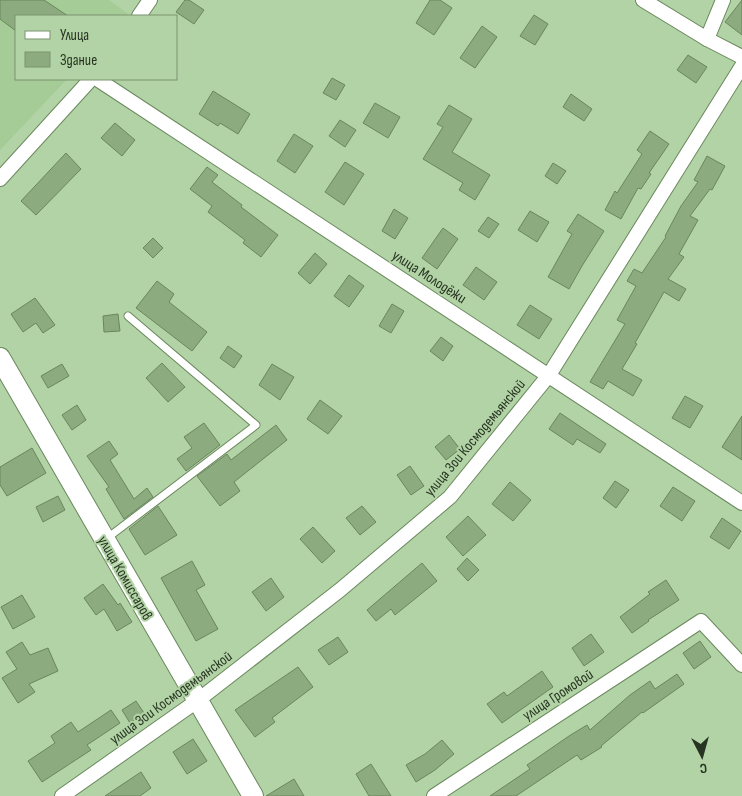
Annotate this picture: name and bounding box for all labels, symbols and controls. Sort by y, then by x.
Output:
legend [15,15,178,80]
text: Улица [60,26,89,45]
text: Здание [60,51,97,70]
street label: улица Молодёжи [388,246,470,308]
street label: улица Зои Космодемьянской [420,376,530,500]
street label: улица Комиссаров [93,532,157,624]
street label: улица Зои Космодемьянской [106,647,236,749]
street label: улица Громовой [519,665,597,725]
north arrow [677,731,727,781]
text: С [699,760,708,777]

